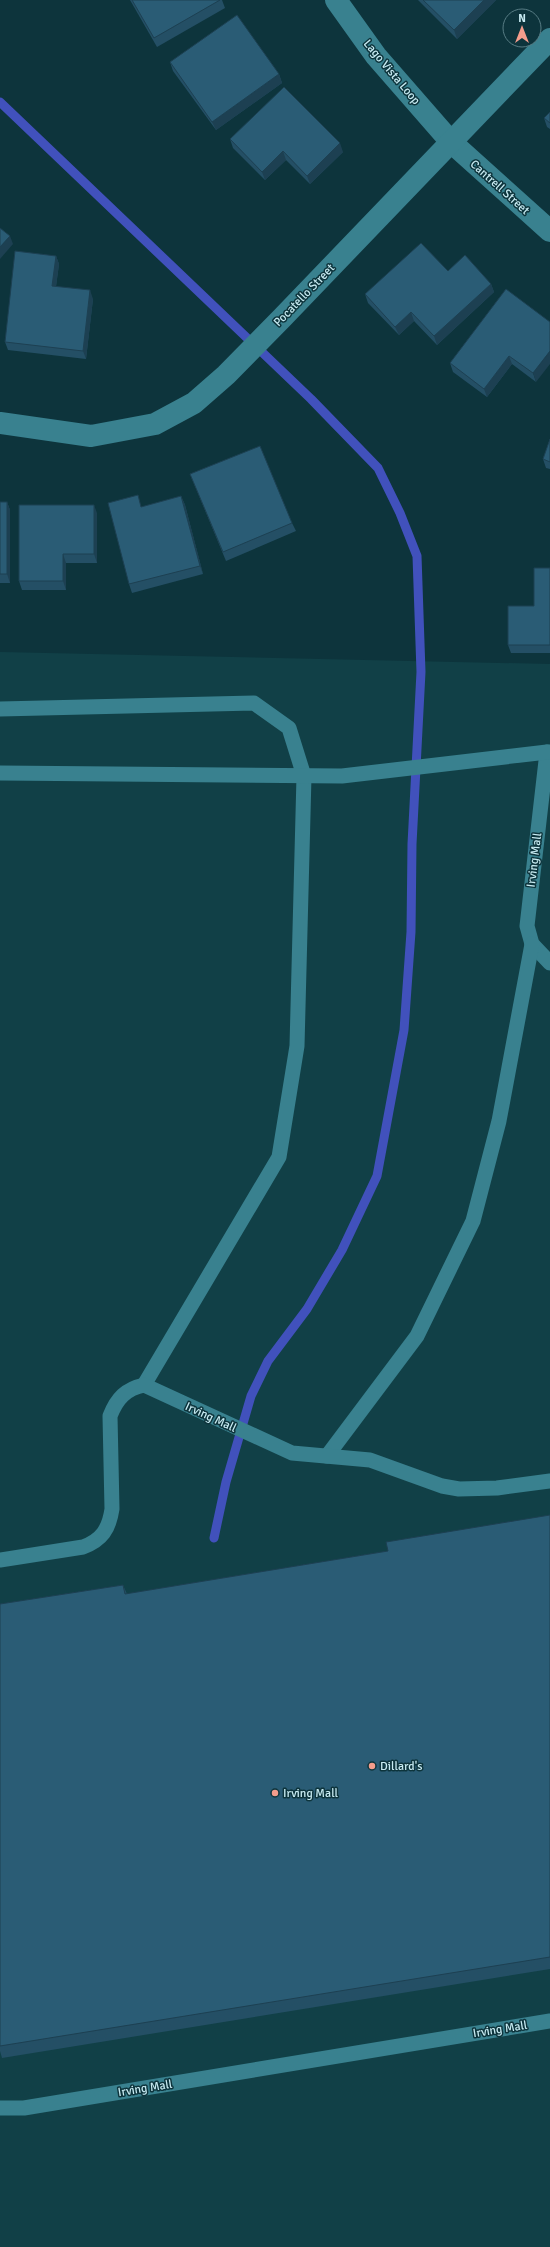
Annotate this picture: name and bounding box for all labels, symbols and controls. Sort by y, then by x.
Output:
north arrow [502,8,542,48]
text: N [518,12,526,25]
street label: Lago Vista Loop [360,37,423,108]
street label: Cantrell Street [467,157,533,218]
street label: Pocatello Street [271,261,338,330]
street label: Irving Mall [524,831,545,888]
street label: Irving Mall [183,1399,239,1436]
place label: Dillard's [380,1759,422,1774]
marker: Dillard's [367,1761,377,1771]
place label: Irving Mall [283,1786,339,1801]
marker: Irving Mall [270,1788,280,1798]
street label: Irving Mall [472,2018,529,2041]
street label: Irving Mall [117,2077,174,2100]

